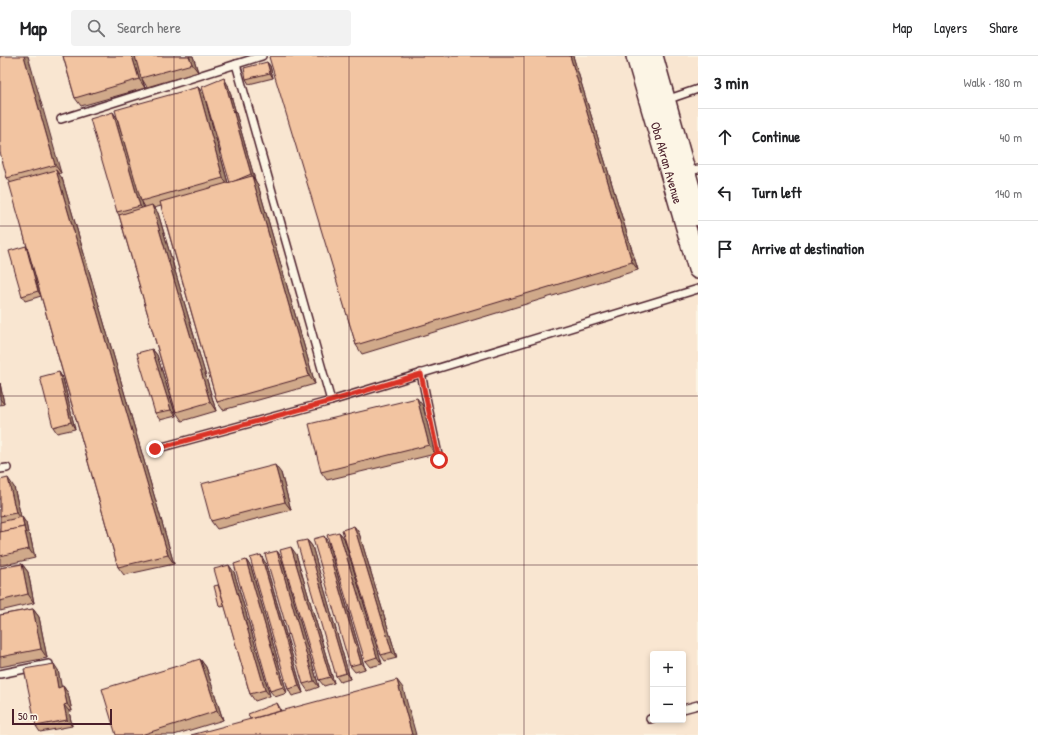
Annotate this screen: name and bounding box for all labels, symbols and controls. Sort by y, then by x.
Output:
search box [71,10,351,46]
text: Map [20,15,47,41]
icon: search [85,17,107,39]
text: Search here [117,17,181,38]
text: Map [892,18,912,37]
text: Layers [934,18,967,37]
text: Share [989,18,1018,37]
text: 3 min [714,71,749,94]
text: Walk · 180 m [963,73,1022,91]
street label: Oba Akran Avenue [647,119,687,206]
icon: ahead [714,126,736,148]
text: Continue [752,126,800,147]
text: 40 m [999,128,1022,146]
icon: left [714,182,736,204]
text: Turn left [752,182,802,203]
text: 140 m [995,184,1022,202]
icon: arrive [714,238,736,260]
text: Arrive at destination [752,238,864,259]
route end [146,440,164,458]
route start [430,451,448,469]
map controls [650,651,686,723]
button: + [650,651,686,687]
button: − [650,687,686,723]
scale bar [12,707,112,726]
text: 50 m [18,709,38,723]

